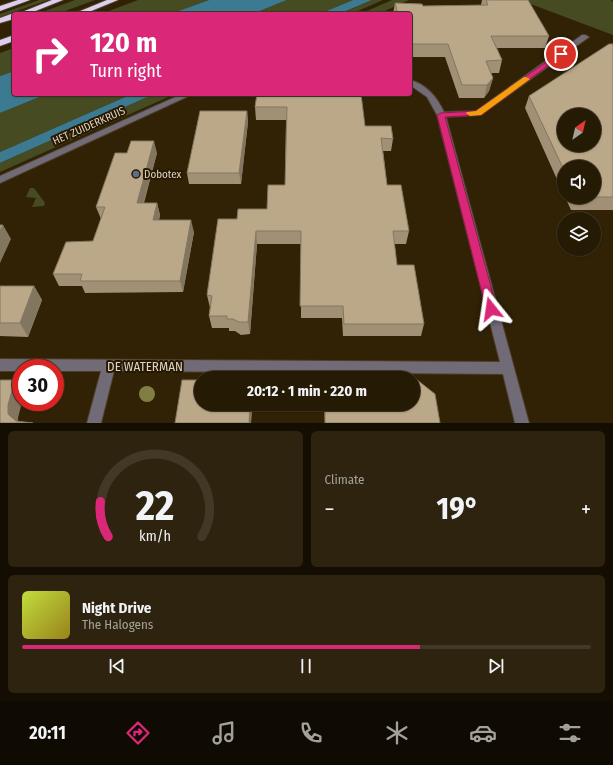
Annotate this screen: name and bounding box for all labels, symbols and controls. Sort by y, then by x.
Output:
text: 120 m [90,26,157,59]
icon: right [24,28,76,80]
pin [544,37,578,71]
icon: arrive [550,43,572,65]
text: Turn right [90,60,162,82]
street label: HET ZUIDERKRUIS [51,104,128,148]
north arrow [557,108,601,152]
map controls [557,108,601,256]
button: sound [557,160,601,204]
place label: Dobotex [144,168,182,181]
marker: Dobotex [131,169,141,179]
button: layers [557,212,601,256]
position arrow [470,288,512,330]
speed limit sign: 30 [12,359,64,411]
street label: DE WATERMAN [107,359,183,374]
text: 20:12 · 1 min · 220 m [247,382,367,400]
text: Climate [325,472,365,487]
text: 22 [135,481,175,531]
text: 19° [437,491,479,527]
text: − [325,496,334,523]
text: + [581,496,591,523]
text: km/h [139,528,171,545]
text: Night Drive [82,599,151,617]
text: The Halogens [82,617,153,632]
icon: previous [106,655,128,677]
icon: pause [295,655,317,677]
icon: next [485,655,507,677]
icon: directions [124,719,152,747]
icon: music [210,719,238,747]
icon: phone [297,719,325,747]
icon: climate [383,719,411,747]
icon: car [469,719,497,747]
icon: filters [556,719,584,747]
text: 20:11 [29,722,66,744]

